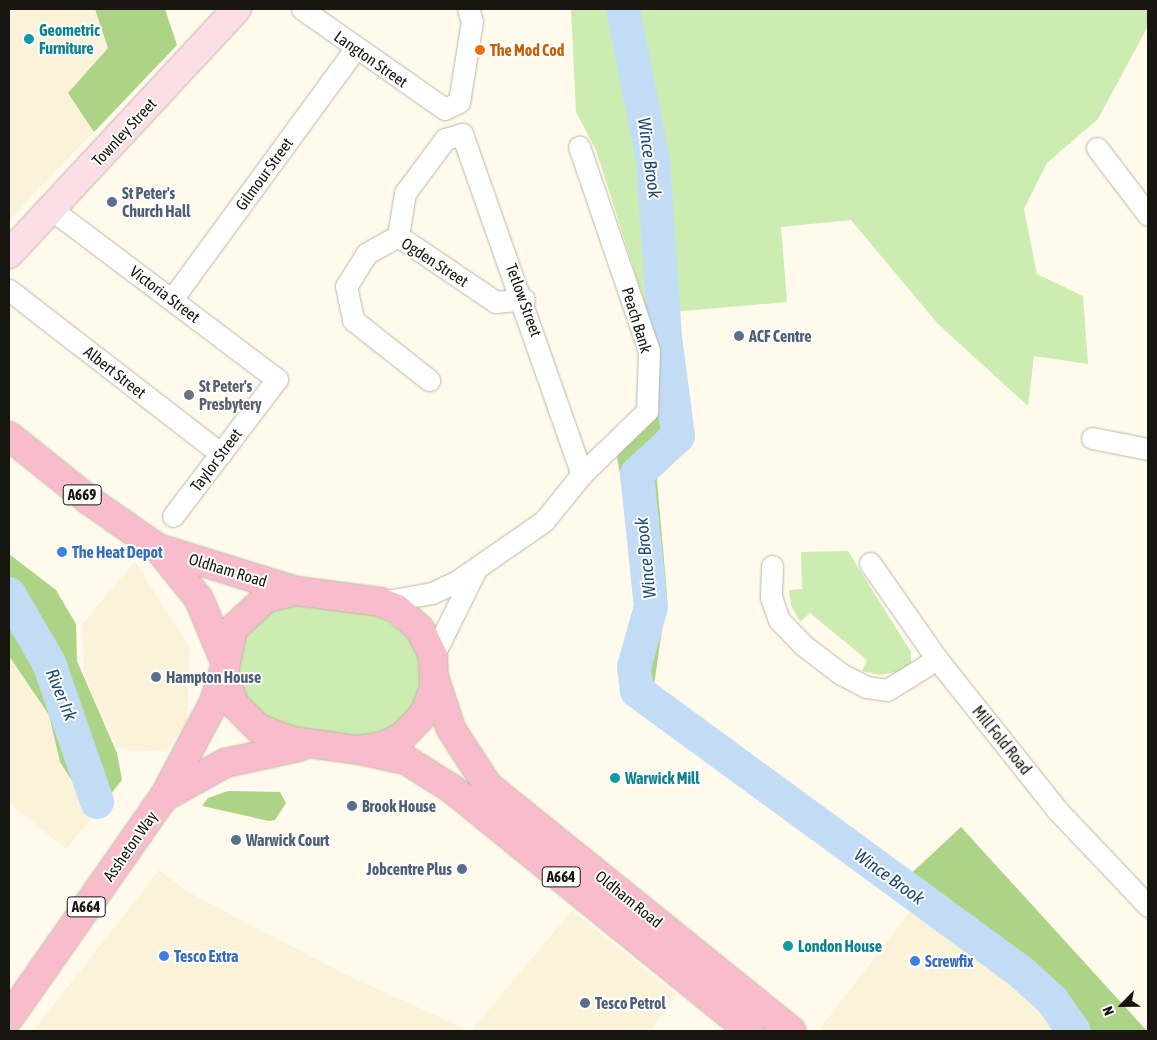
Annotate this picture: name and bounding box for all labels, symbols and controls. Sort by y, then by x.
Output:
place label: Geometric Furniture [39,20,100,58]
street label: Langton Street [331,27,411,91]
marker: Geometric Furniture [23,33,35,45]
place label: The Mod Cod [490,40,564,60]
marker: The Mod Cod [474,44,486,56]
street label: Townley Street [88,94,160,170]
water label: Wince Brook [633,116,665,200]
street label: Gilmour Street [231,134,297,214]
place label: St Peter's Church Hall [122,183,190,221]
marker: St Peter's Church Hall [106,196,118,208]
street label: Ogden Street [398,233,472,291]
street label: Victoria Street [126,261,204,327]
street label: Tetlow Street [502,261,546,339]
street label: Peach Bank [618,285,656,355]
place label: ACF Centre [749,326,811,346]
marker: ACF Centre [733,330,745,342]
street label: Albert Street [80,342,150,402]
place label: St Peter's Presbytery [199,376,262,414]
marker: St Peter's Presbytery [183,389,195,401]
street label: Taylor Street [186,425,246,495]
road number: A669 [62,482,102,508]
water label: Wince Brook [631,516,661,600]
place label: The Heat Depot [72,542,163,562]
marker: The Heat Depot [56,546,68,558]
street label: Oldham Road [187,549,269,591]
water label: River Irk [41,666,81,724]
place label: Hampton House [166,667,261,687]
marker: Hampton House [150,671,162,683]
street label: Mill Fold Road [968,702,1036,778]
place label: Warwick Mill [625,768,700,788]
marker: Warwick Mill [609,772,621,784]
place label: Brook House [362,796,436,816]
marker: Brook House [346,800,358,812]
street label: Assheton Way [99,807,161,885]
place label: Warwick Court [246,830,329,850]
marker: Warwick Court [230,834,242,846]
water label: Wince Brook [850,844,928,910]
place label: Jobcentre Plus [367,859,452,879]
marker: Jobcentre Plus [456,863,468,875]
road number: A664 [541,864,581,890]
street label: Oldham Road [592,866,666,932]
road number: A664 [66,894,106,920]
place label: London House [798,936,882,956]
marker: London House [782,940,794,952]
place label: Tesco Extra [174,946,238,966]
marker: Tesco Extra [158,950,170,962]
place label: Screwfix [925,951,974,971]
marker: Screwfix [909,955,921,967]
north arrow [1097,980,1147,1030]
place label: Tesco Petrol [595,993,666,1013]
marker: Tesco Petrol [579,997,591,1009]
text: N [1099,1004,1117,1018]

